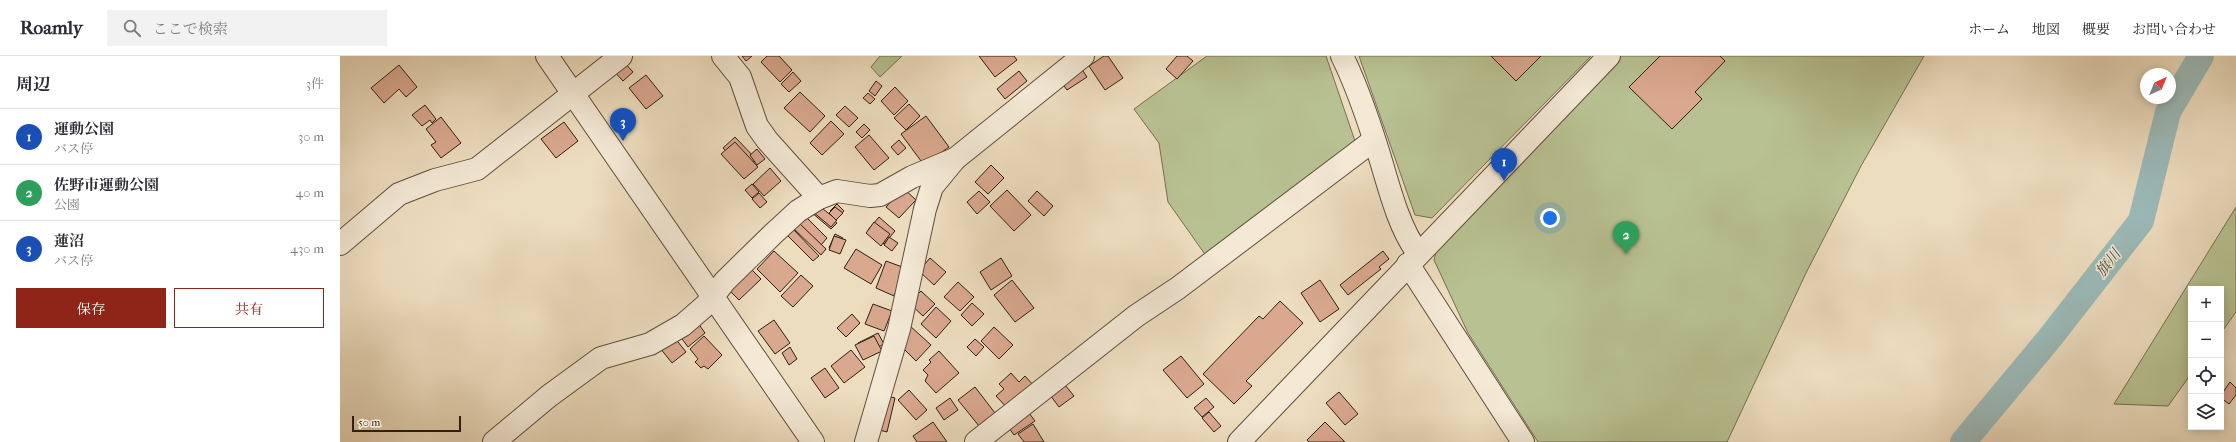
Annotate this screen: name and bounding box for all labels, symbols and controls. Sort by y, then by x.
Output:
search box [107,10,387,46]
text: Roamly [20,17,83,39]
icon: search [121,17,143,39]
text: ここで検索 [153,20,228,38]
text: ホーム [1968,21,2010,38]
text: 地図 [2032,21,2060,38]
text: 概要 [2082,21,2110,38]
text: お問い合わせ [2132,21,2216,38]
north arrow [2140,68,2176,104]
text: 周辺 [16,74,50,94]
text: 3件 [306,76,324,91]
pin: 3 [610,108,636,141]
text: 運動公園 [54,120,114,138]
text: 1 [27,129,31,144]
text: 30 m [298,129,324,144]
text: バス停 [54,141,93,156]
pin: 1 [1491,148,1517,181]
text: 佐野市運動公園 [54,176,159,194]
text: 2 [26,185,32,200]
text: 40 m [296,185,324,200]
text: 公園 [54,197,80,212]
your location [1540,208,1560,228]
pin: 2 [1613,221,1639,254]
text: 蓮沼 [54,232,84,250]
text: 3 [26,241,32,256]
text: 430 m [290,241,324,256]
water label: 旗川 [2092,244,2126,280]
text: バス停 [54,253,93,268]
map controls [2188,286,2224,430]
button: + [2188,286,2224,322]
button: 保存 [16,288,166,328]
button: 共有 [174,288,324,328]
button: − [2188,322,2224,358]
button: locate [2188,358,2224,394]
button: layers [2188,394,2224,430]
scale bar [352,414,461,433]
text: 50 m [358,416,380,429]

